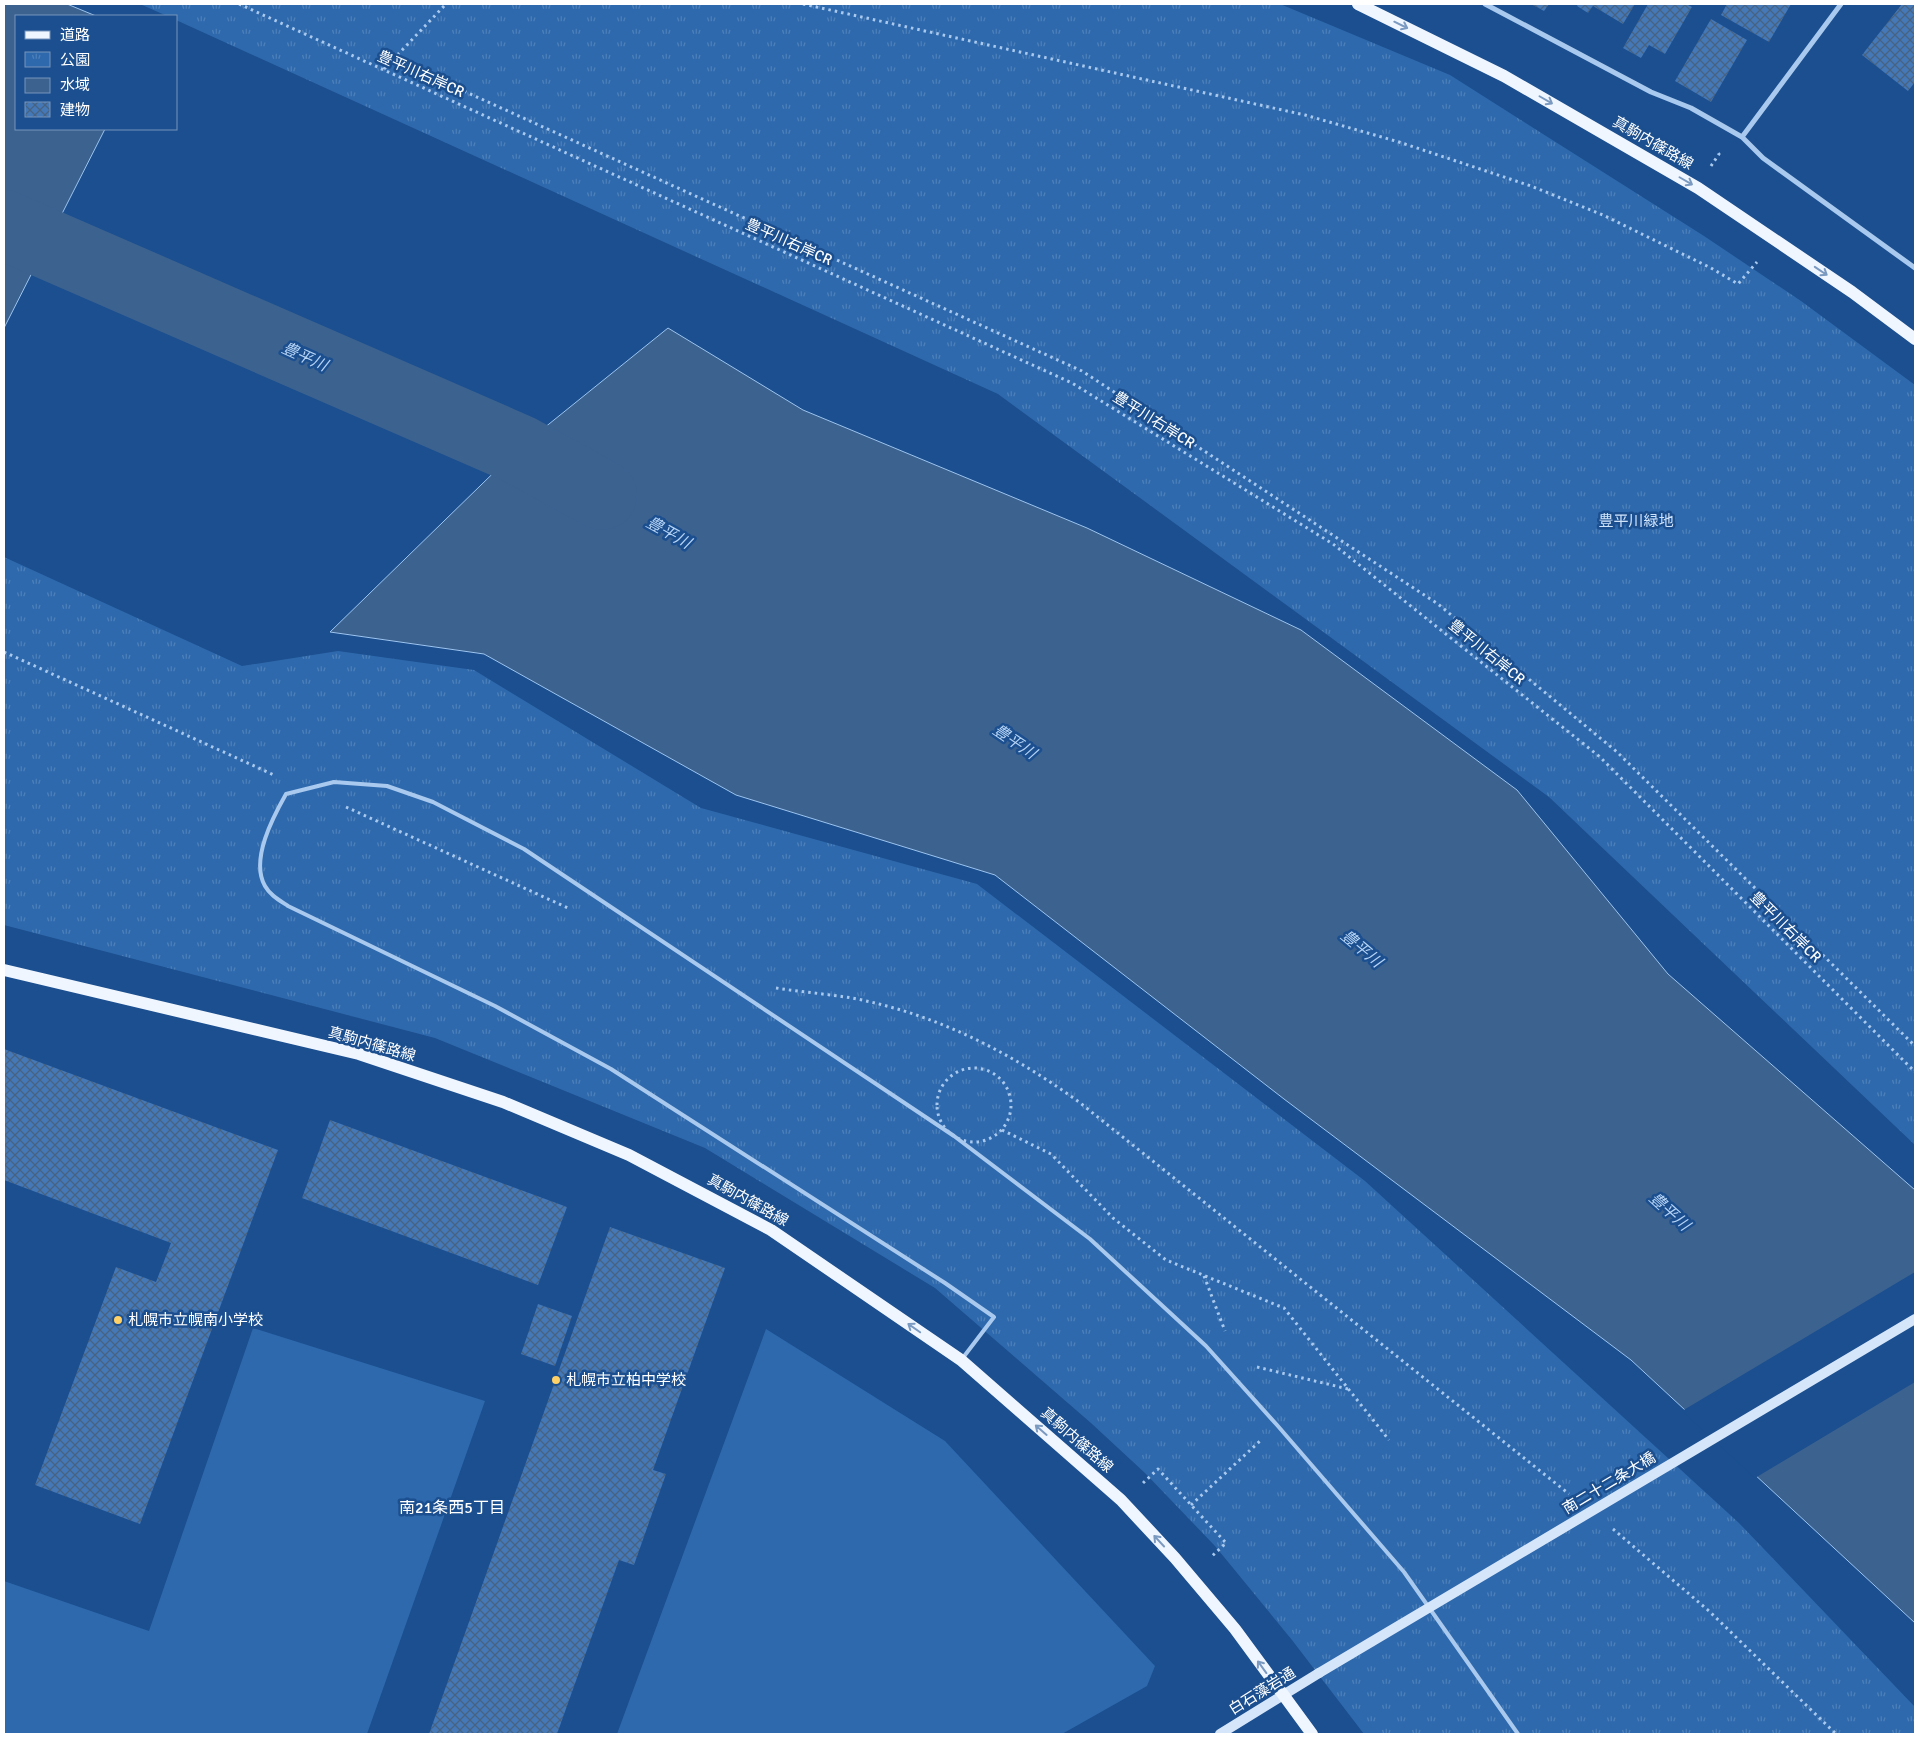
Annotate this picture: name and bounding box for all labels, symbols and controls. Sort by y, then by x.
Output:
legend [15,15,178,130]
one-way arrow [1394,20,1409,30]
text: 道路 [60,26,90,44]
street label: 豊平川右岸CR [375,47,467,101]
text: 公園 [60,51,90,69]
text: 水域 [60,76,90,94]
one-way arrow [1538,95,1552,105]
text: 建物 [60,101,90,119]
street label: 真駒内篠路線 [1610,113,1696,173]
one-way arrow [1679,176,1694,186]
street label: 豊平川右岸CR [743,215,835,269]
one-way arrow [1814,266,1828,276]
water label: 豊平川 [279,338,332,377]
street label: 豊平川右岸CR [1110,388,1198,452]
water label: 豊平川 [643,512,696,554]
park label: 豊平川緑地 [1598,512,1674,530]
street label: 豊平川右岸CR [1445,616,1529,688]
water label: 豊平川 [989,720,1042,765]
street label: 豊平川右岸CR [1747,888,1825,966]
water label: 豊平川 [1337,926,1388,973]
street label: 真駒内篠路線 [326,1023,418,1065]
street label: 真駒内篠路線 [704,1170,792,1230]
water label: 豊平川 [1645,1188,1695,1237]
place label: 札幌市立幌南小学校 [128,1311,263,1329]
marker: 札幌市立幌南小学校 [112,1314,124,1326]
one-way arrow [908,1323,922,1333]
place label: 札幌市立柏中学校 [566,1371,686,1389]
marker: 札幌市立柏中学校 [550,1374,562,1386]
street label: 真駒内篠路線 [1037,1404,1117,1476]
one-way arrow [1034,1424,1047,1436]
street label: 南二十二条大橋 [1559,1448,1659,1518]
district label: 南21条西5丁目 [399,1498,505,1518]
one-way arrow [1153,1535,1165,1547]
one-way arrow [1257,1660,1267,1674]
street label: 白石藻岩通 [1225,1663,1299,1719]

